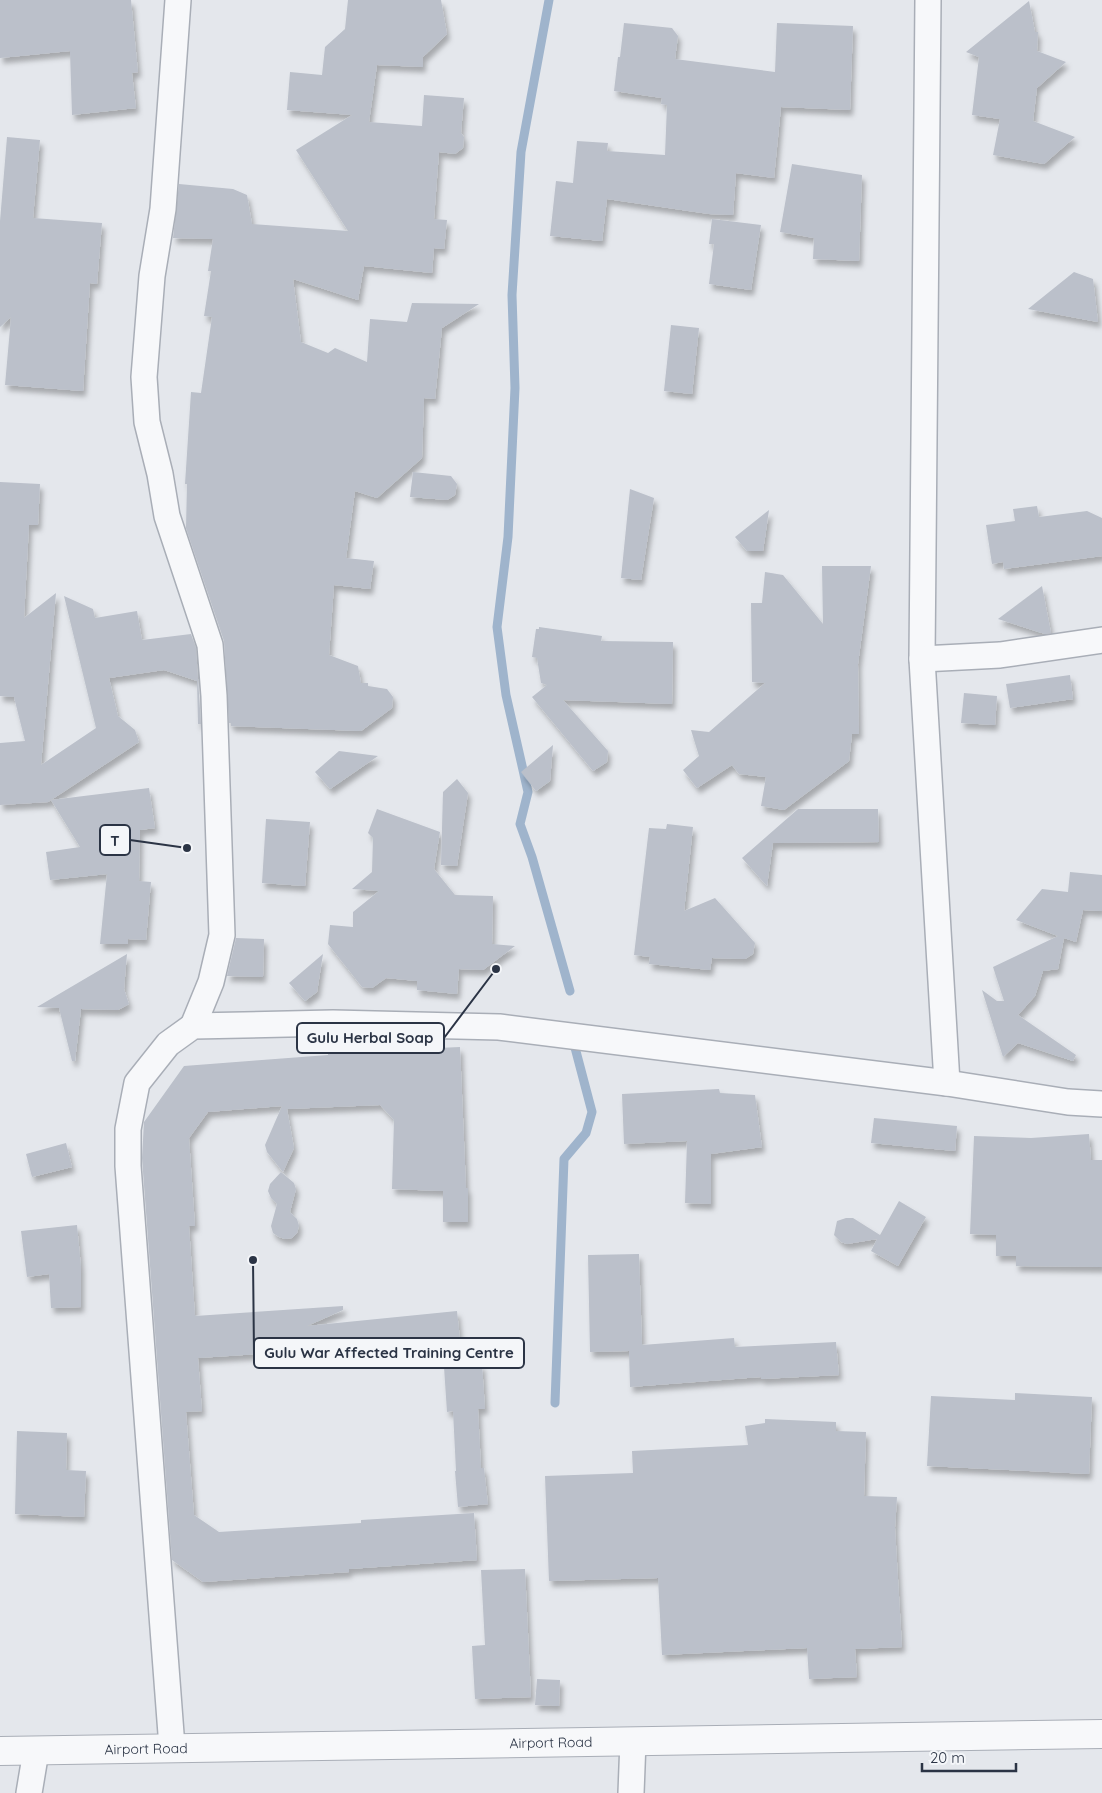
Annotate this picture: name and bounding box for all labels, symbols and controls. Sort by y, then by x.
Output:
callout: T [100,825,130,855]
text: T [110,831,120,850]
callout: Gulu Herbal Soap [297,1023,444,1053]
text: Gulu Herbal Soap [307,1028,433,1047]
callout: Gulu War Affected Training Centre [254,1338,524,1368]
text: Gulu War Affected Training Centre [264,1343,514,1362]
street label: Airport Road [509,1733,593,1752]
street label: Airport Road [104,1739,188,1758]
scale bar [922,1740,1016,1772]
text: 20 m [930,1748,965,1767]

